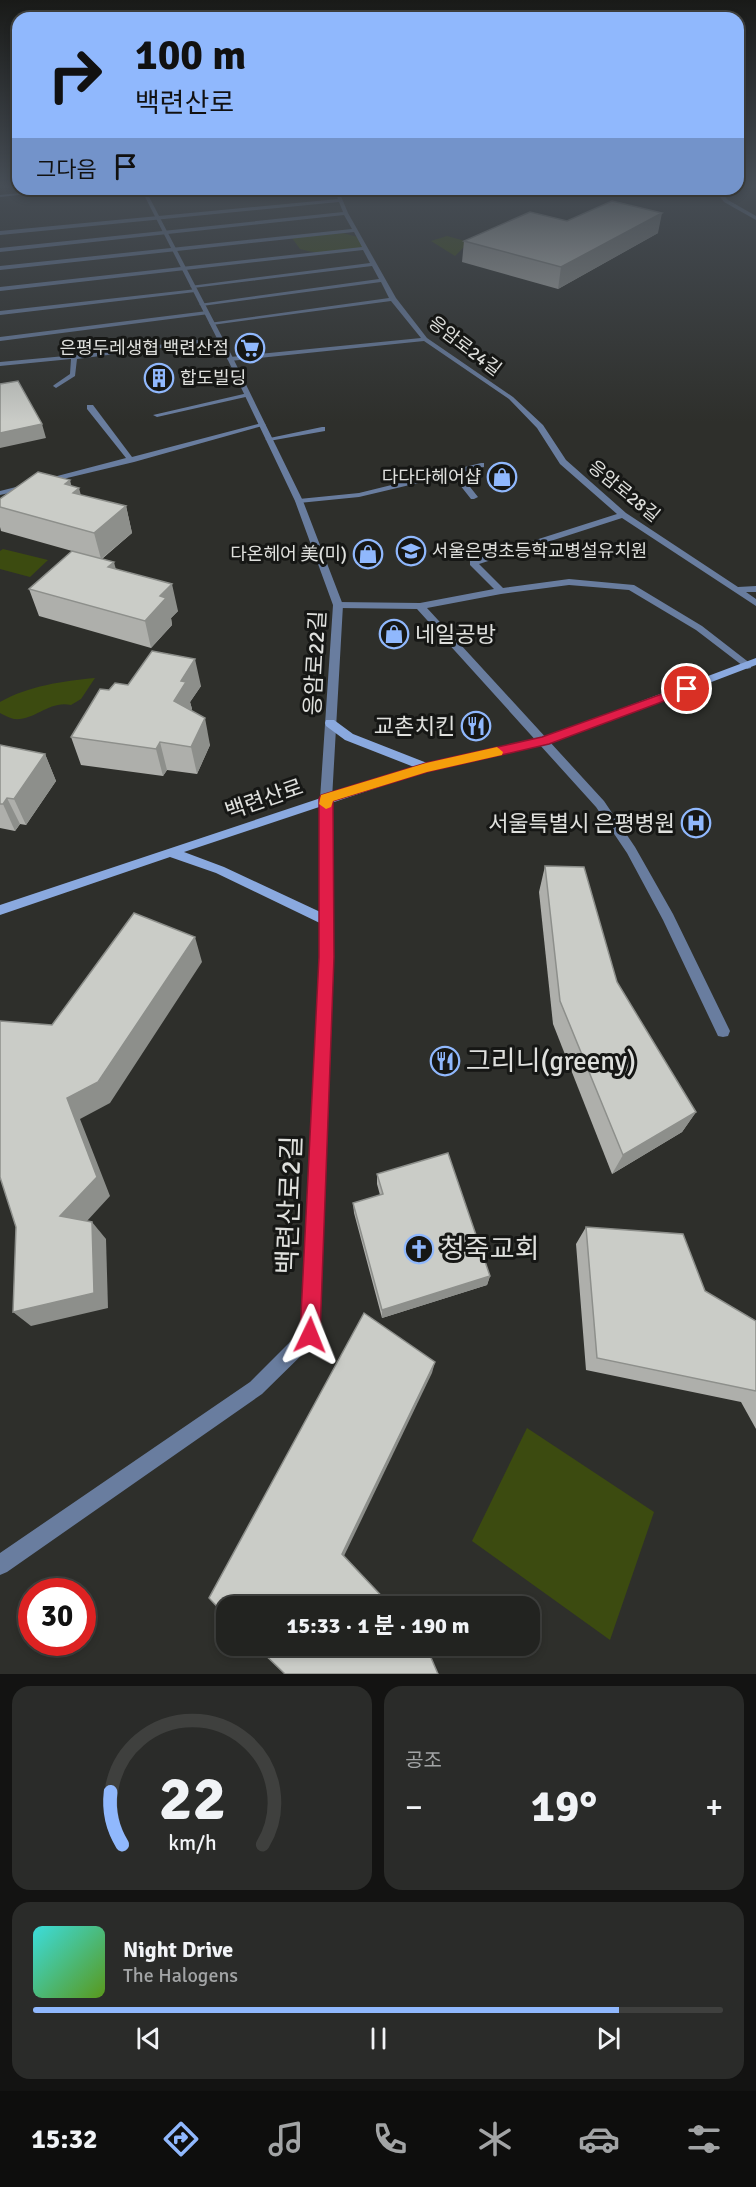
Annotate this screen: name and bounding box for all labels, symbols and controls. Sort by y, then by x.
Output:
text: 100 m [135,30,246,81]
icon: right [36,36,114,114]
text: 백련산로 [135,87,234,120]
icon: arrive [109,150,142,183]
text: 그다음 [36,156,97,183]
street label: 응암로24길 [424,311,506,381]
supermarket icon: 은평두레생협 백련산점 [234,332,266,364]
place label: 은평두레생협 백련산점 [59,337,229,359]
building icon: 합도빌딩 [143,362,175,394]
place label: 합도빌딩 [180,367,246,389]
street label: 응암로28길 [584,455,664,527]
shop icon: 다다다헤어샵 [486,461,518,493]
place label: 다다다헤어샵 [382,466,481,488]
school or university icon: 서울은명초등학교병설유치원 [395,535,427,567]
shop icon: 다온헤어 美(미) [352,538,384,570]
place label: 서울은명초등학교병설유치원 [432,540,647,562]
place label: 다온헤어 美(미) [230,543,347,565]
street label: 응암로22길 [299,610,331,716]
shop icon: 네일공방 [378,618,410,650]
place label: 네일공방 [415,621,496,648]
pin [661,663,712,714]
icon: arrive [670,672,703,705]
restaurant icon: 교촌치킨 [460,710,492,742]
place label: 교촌치킨 [374,713,455,740]
street label: 백련산로 [221,773,307,825]
hospital icon: 서울특별시 은평병원 [680,807,712,839]
place label: 서울특별시 은평병원 [488,810,675,837]
restaurant icon: 그리니(greeny) [429,1045,461,1077]
place label: 그리니(greeny) [466,1045,636,1078]
street label: 백련산로2길 [271,1135,309,1275]
church icon: 청죽교회 [403,1233,435,1265]
place label: 청죽교회 [440,1233,539,1266]
position arrow [278,1303,342,1367]
speed limit sign: 30 [18,1578,96,1656]
text: 15:33 · 1 분 · 190 m [286,1612,470,1639]
text: 공조 [405,1748,442,1773]
text: 22 [158,1760,226,1837]
text: 19° [531,1779,597,1834]
text: − [405,1787,423,1828]
text: + [705,1787,723,1828]
text: km/h [168,1830,216,1856]
text: Night Drive [123,1936,233,1963]
text: The Halogens [123,1963,238,1988]
icon: previous [132,2022,165,2055]
icon: pause [362,2022,395,2055]
icon: next [592,2022,625,2055]
icon: directions [160,2118,202,2160]
icon: music [265,2118,307,2160]
icon: phone [369,2118,411,2160]
icon: climate [474,2118,516,2160]
icon: car [578,2118,620,2160]
icon: filters [683,2118,725,2160]
text: 15:32 [31,2123,98,2156]

